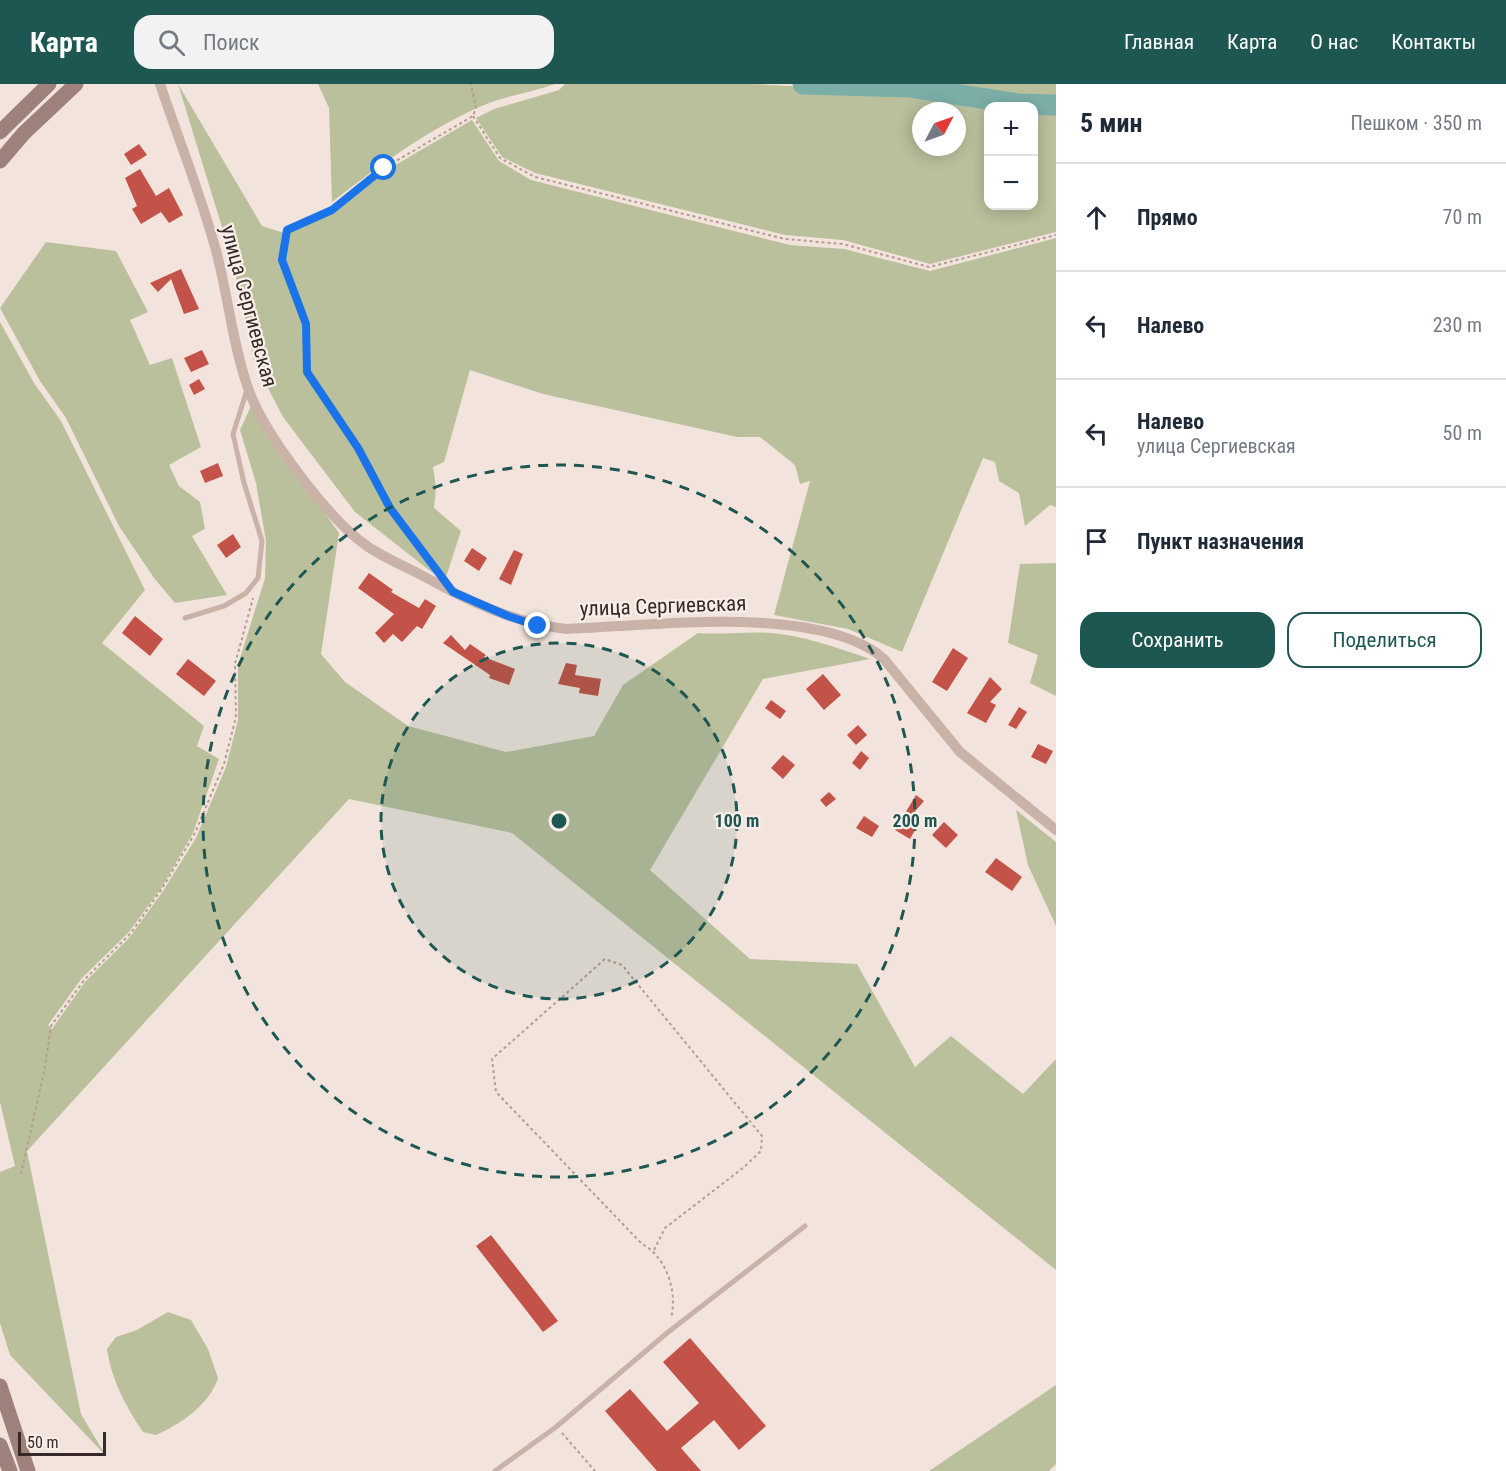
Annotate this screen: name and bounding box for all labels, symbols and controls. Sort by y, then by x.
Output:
search box [134,15,554,69]
text: Карта [30,26,98,59]
icon: search [155,26,188,59]
text: Поиск [203,30,260,55]
text: Главная [1124,30,1194,54]
text: Карта [1227,30,1277,54]
text: О нас [1310,30,1358,54]
text: Контакты [1391,30,1476,54]
north arrow [912,102,966,156]
map controls [984,102,1038,210]
button: + [984,102,1038,156]
text: 5 мин [1080,108,1142,138]
text: Пешком · 350 m [1350,111,1482,135]
route start [370,154,396,180]
button: − [984,156,1038,210]
icon: ahead [1080,201,1113,234]
text: Прямо [1137,205,1198,230]
text: 70 m [1443,205,1482,229]
street label: улица Сергиевская [216,222,282,390]
icon: left [1080,309,1113,342]
text: Налево [1137,313,1204,338]
text: 230 m [1433,313,1482,337]
text: Налево [1137,409,1204,434]
icon: left [1080,417,1113,450]
text: 50 m [1443,421,1482,445]
text: улица Сергиевская [1137,434,1296,458]
icon: arrive [1080,525,1113,558]
text: Пункт назначения [1137,529,1304,554]
street label: улица Сергиевская [579,591,747,621]
route end [524,612,550,638]
button: Сохранить [1080,612,1275,668]
button: Поделиться [1287,612,1482,668]
text: 100 m [715,810,759,831]
text: 200 m [893,810,937,831]
centre of rings [549,811,569,831]
scale bar [18,1429,106,1456]
text: 50 m [27,1433,59,1452]

